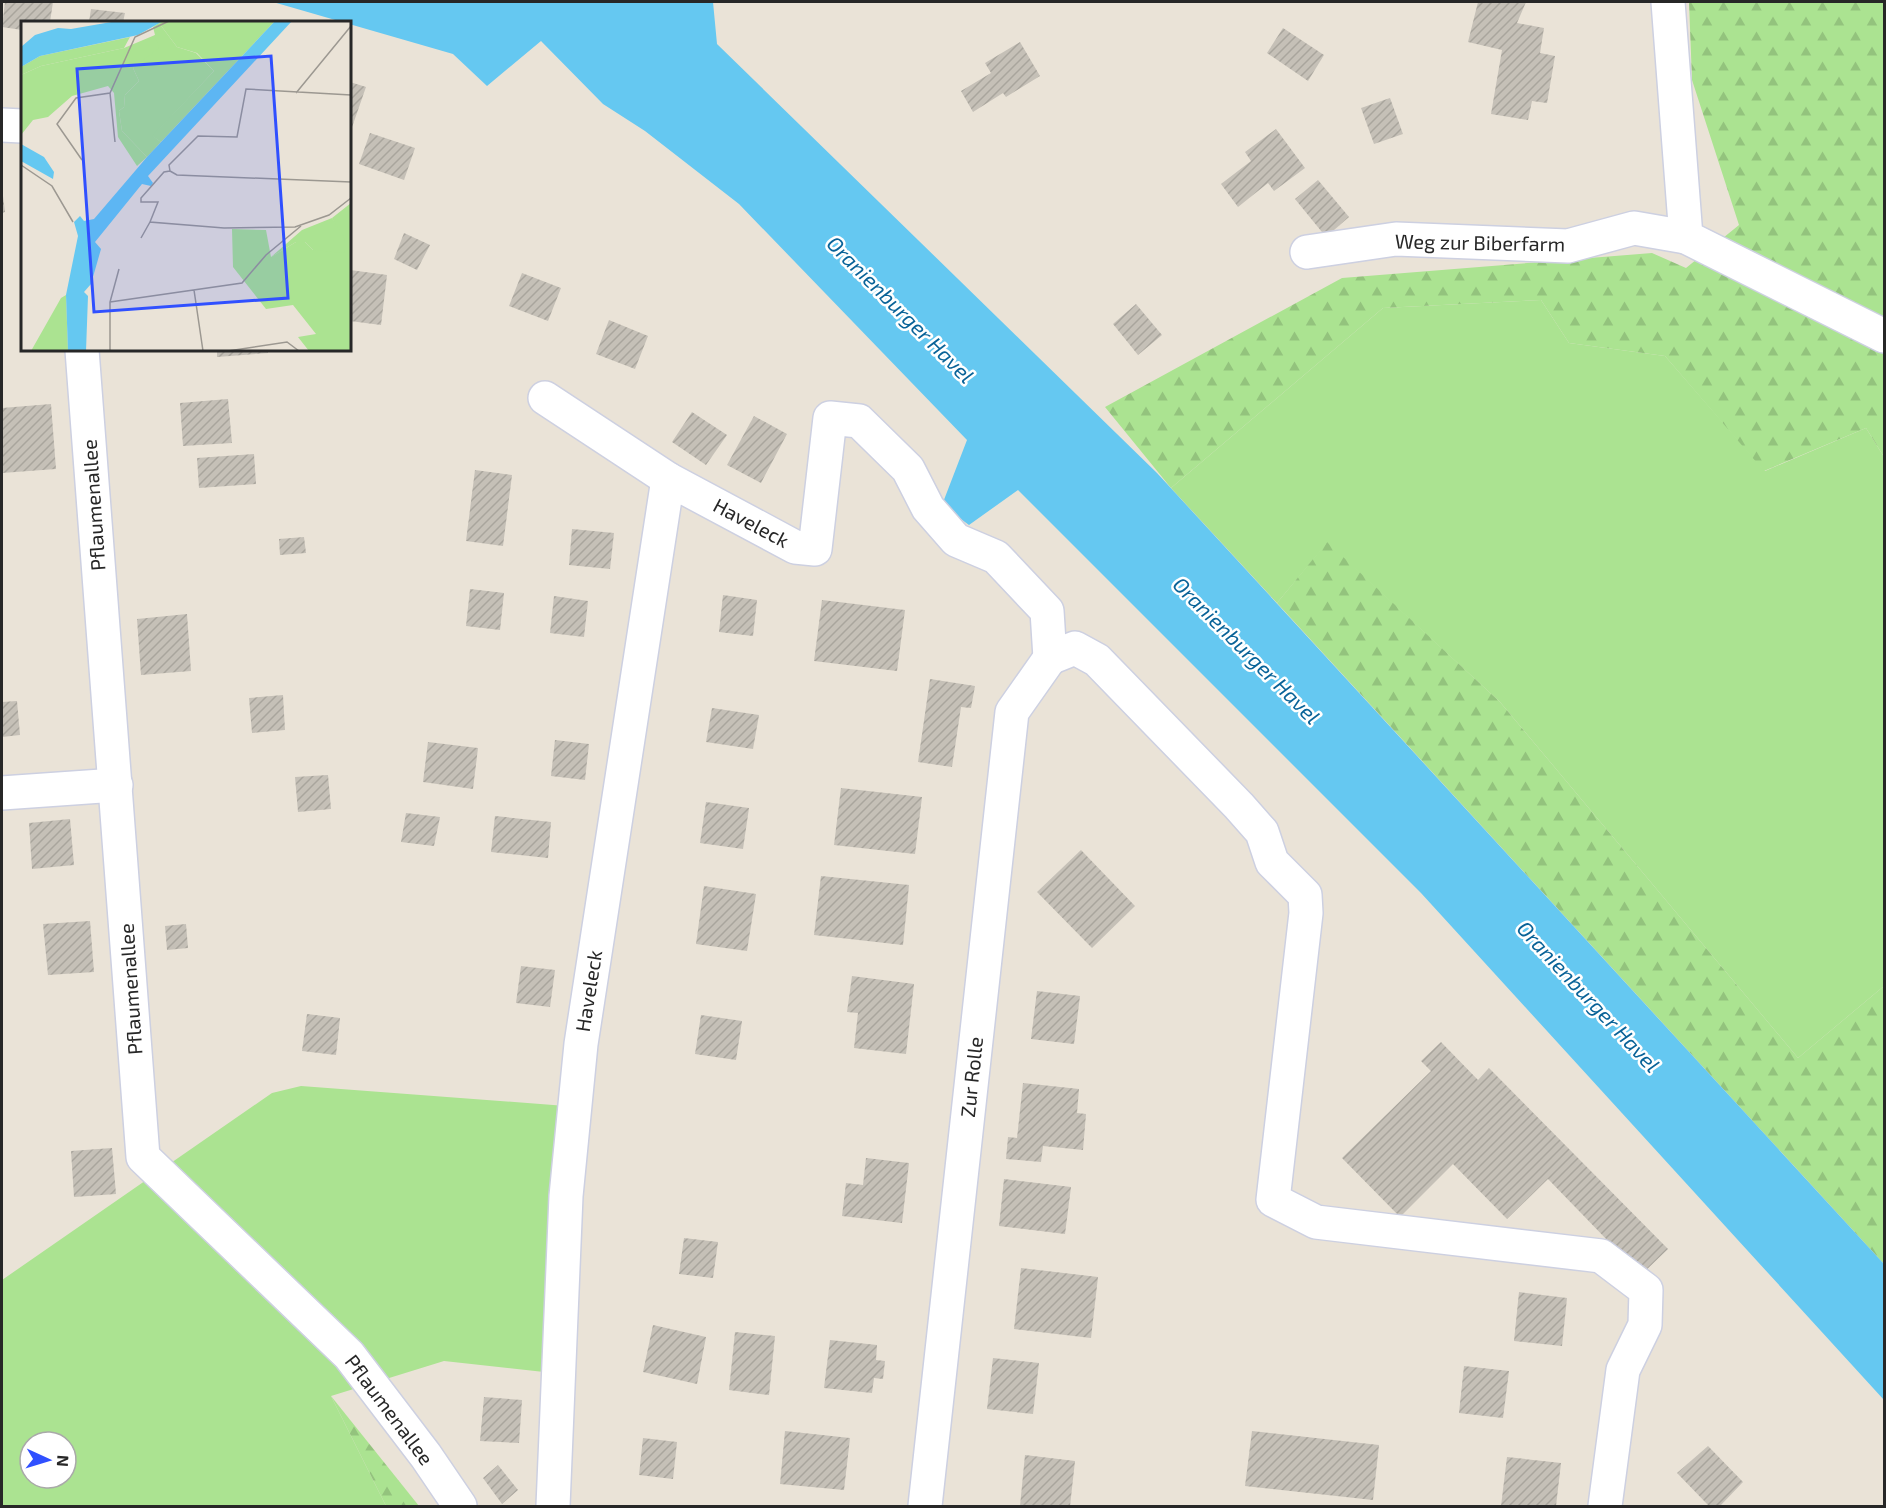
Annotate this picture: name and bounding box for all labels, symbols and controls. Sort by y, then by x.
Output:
inset map [21,21,351,351]
street label: Weg zur Biberfarm [1395,229,1565,255]
water label: Oranienburger Havel [822,230,980,388]
street label: Pflaumenallee [76,439,110,572]
street label: Haveleck [710,492,793,552]
water label: Oranienburger Havel [1168,571,1326,729]
water label: Oranienburger Havel [1513,915,1666,1077]
street label: Pflaumenallee [113,923,147,1056]
street label: Haveleck [570,948,606,1033]
street label: Zur Rolle [955,1035,987,1118]
street label: Pflaumenallee [341,1350,439,1469]
north arrow [18,1430,78,1490]
text: N [54,1455,73,1468]

